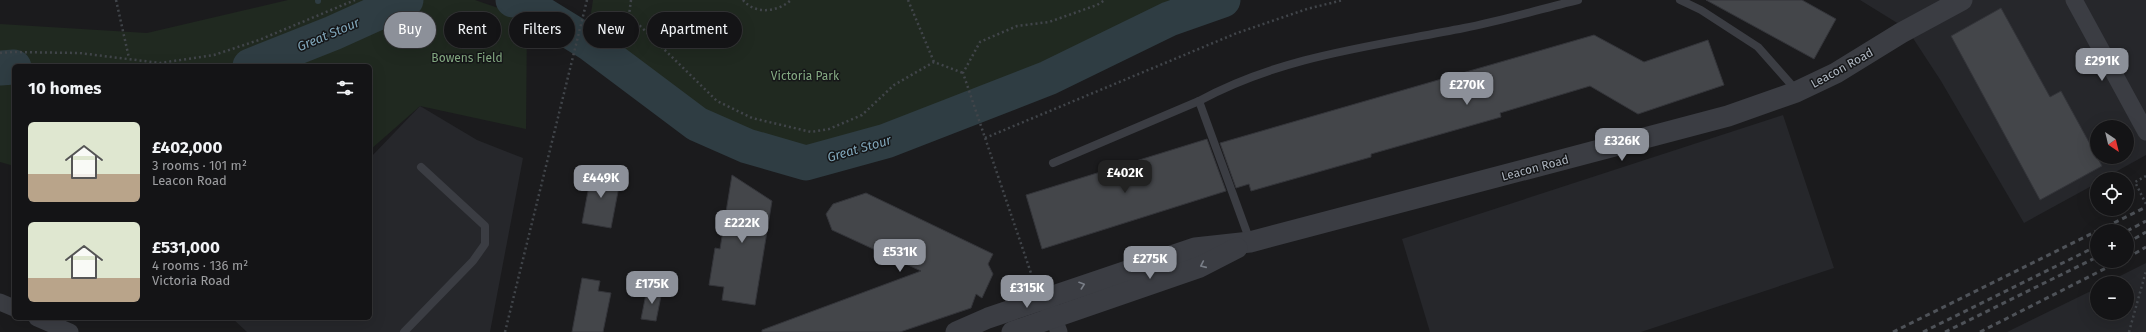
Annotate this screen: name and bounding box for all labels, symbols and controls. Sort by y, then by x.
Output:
chip: Buy [384,12,436,48]
chip: Rent [444,12,501,48]
chip: Filters [509,12,575,48]
chip: New [583,12,639,48]
chip: Apartment [647,12,742,48]
water label: Great Stour [295,14,362,54]
street label: Leacon Road [1808,45,1876,91]
pin: £291K [2074,48,2130,82]
park label: Bowens Field [431,51,503,65]
text: £291K [2085,53,2119,68]
park label: Victoria Park [771,69,840,83]
pin: £270K [1439,72,1495,106]
icon: filters [334,77,356,99]
text: £270K [1449,77,1485,92]
text: 10 homes [28,78,102,99]
north arrow [2090,120,2134,164]
map controls [2090,120,2134,320]
pin: £326K [1594,128,1650,162]
water label: Great Stour [825,132,894,165]
text: £326K [1604,133,1640,148]
text: £402,000 [152,137,222,158]
icon: home [60,138,108,186]
street label: Leacon Road [1500,152,1570,184]
text: 3 rooms · 101 m² [152,158,247,173]
pin: £402K [1097,160,1153,194]
pin: £449K [573,165,629,199]
text: £402K [1107,165,1143,180]
text: £449K [583,170,619,185]
button: locate [2090,172,2134,216]
text: Leacon Road [152,173,227,188]
pin: £222K [714,210,770,244]
text: £222K [724,215,760,230]
button: + [2090,224,2134,268]
text: £531,000 [152,237,220,258]
icon: home [60,238,108,286]
pin: £531K [872,239,928,273]
text: £531K [883,244,917,259]
pin: £275K [1122,246,1178,280]
text: £275K [1133,251,1167,266]
text: 4 rooms · 136 m² [152,258,248,273]
one-way arrow [1199,260,1207,268]
pin: £175K [624,271,680,305]
text: Victoria Road [152,273,230,288]
pin: £315K [999,275,1055,309]
text: £175K [635,276,669,291]
button: − [2090,276,2134,320]
text: £315K [1010,280,1044,295]
one-way arrow [1078,281,1085,290]

